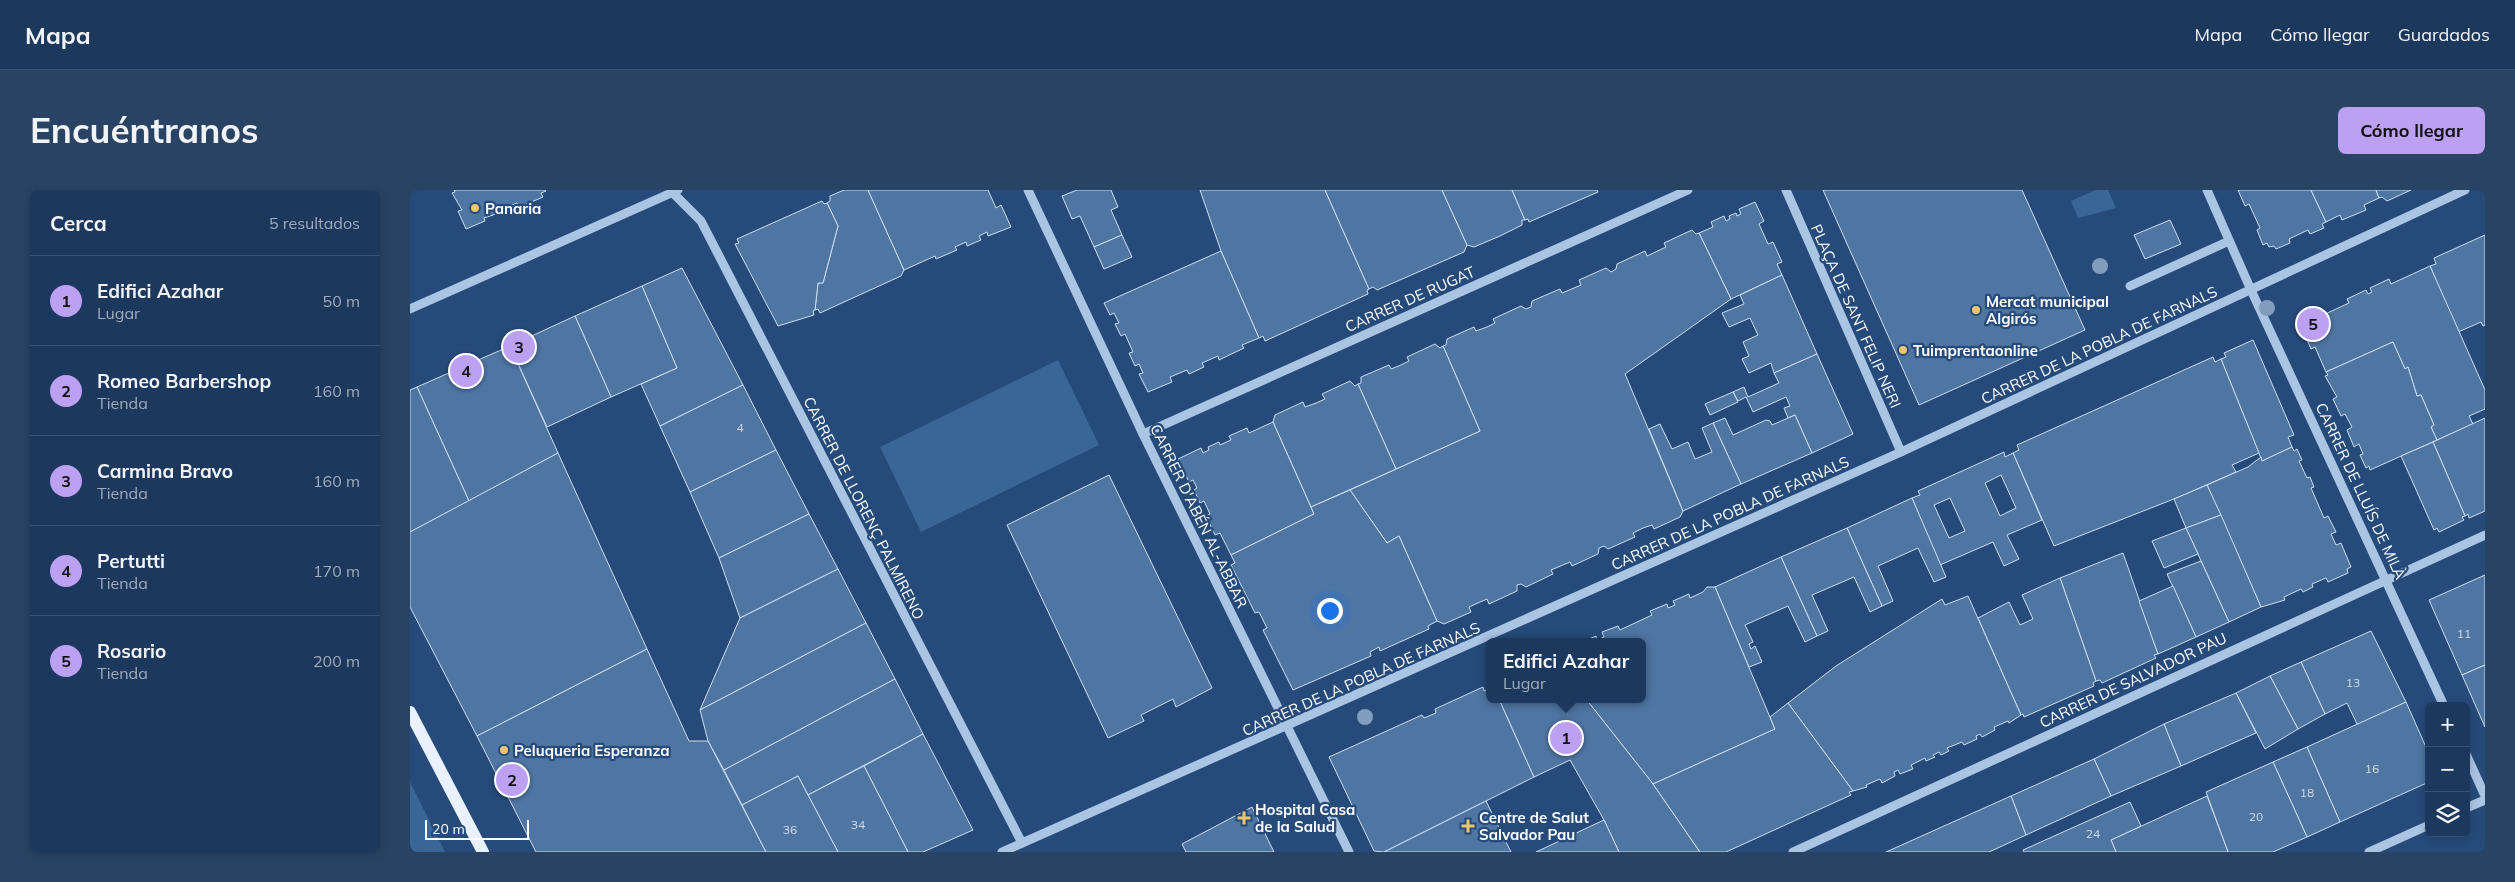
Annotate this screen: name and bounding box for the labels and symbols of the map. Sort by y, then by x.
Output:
place label: Panaria [485,199,541,218]
marker: Panaria [469,202,481,214]
street label: PLAÇA DE SANT FELIP NERI [1807,221,1905,411]
street label: CARRER DE RUGAT [1342,262,1478,336]
street label: CARRER DE LA POBLA DE FARNALS [1978,282,2220,408]
place label: Mercat municipal Algirós [1986,292,2109,328]
marker: Mercat municipal Algirós [1970,304,1982,316]
pin: 5 [2297,305,2329,343]
pin: 3 [503,328,535,366]
place label: Tuimprentaonline [1913,341,2038,360]
marker: Tuimprentaonline [1897,344,1909,356]
pin: 4 [450,352,482,390]
street label: CARRER DE LLORENÇ PALMIRENO [799,393,929,623]
street label: CARRER DE LLUÍS DE MILÀ [2312,400,2410,582]
house number: 4 [736,420,744,435]
street label: CARRER D'ABÉN AL-ABBAR [1146,421,1252,611]
street label: CARRER DE LA POBLA DE FARNALS [1608,452,1852,574]
your location [1317,598,1343,624]
street label: CARRER DE LA POBLA DE FARNALS [1239,618,1483,740]
house number: 11 [2457,626,2471,641]
street label: CARRER DE SALVADOR PAU [2036,628,2230,732]
house number: 13 [2346,675,2360,690]
pin: 1 [1550,719,1582,757]
place label: Peluqueria Esperanza [514,741,670,760]
marker: Peluqueria Esperanza [498,744,510,756]
pin: 2 [496,761,528,799]
house number: 16 [2365,761,2379,776]
house number: 18 [2300,785,2314,800]
place label: Hospital Casa de la Salud [1255,800,1355,836]
place label: Centre de Salut Salvador Pau [1479,808,1589,844]
house number: 20 [2249,809,2263,824]
marker: Hospital Casa de la Salud [1237,811,1251,825]
scale bar [425,817,529,840]
house number: 34 [851,817,865,832]
marker: Centre de Salut Salvador Pau [1461,819,1475,833]
house number: 36 [783,822,797,837]
house number: 24 [2086,826,2100,841]

